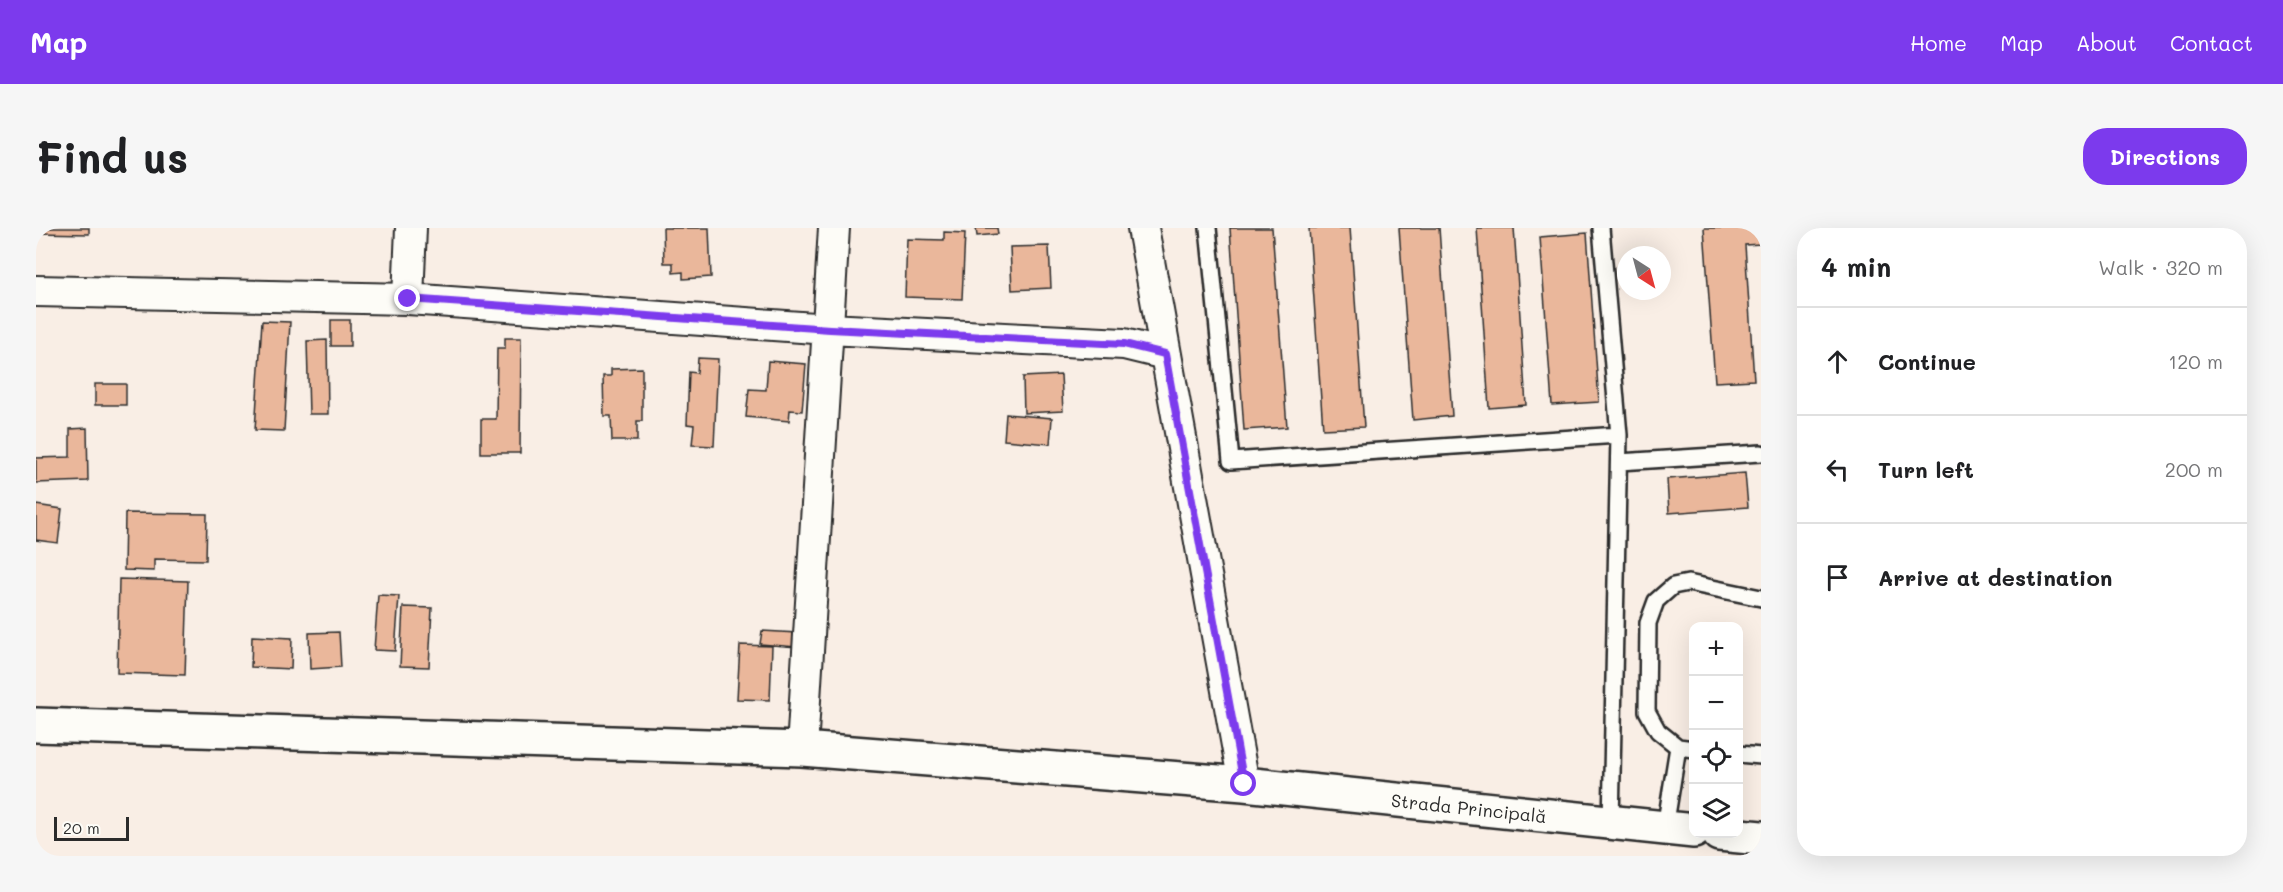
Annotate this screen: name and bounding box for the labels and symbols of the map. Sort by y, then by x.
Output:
north arrow [1617,246,1671,300]
route end [394,285,420,311]
route start [1230,770,1256,796]
street label: Strada Principală [1390,788,1548,828]
scale bar [54,814,129,842]

